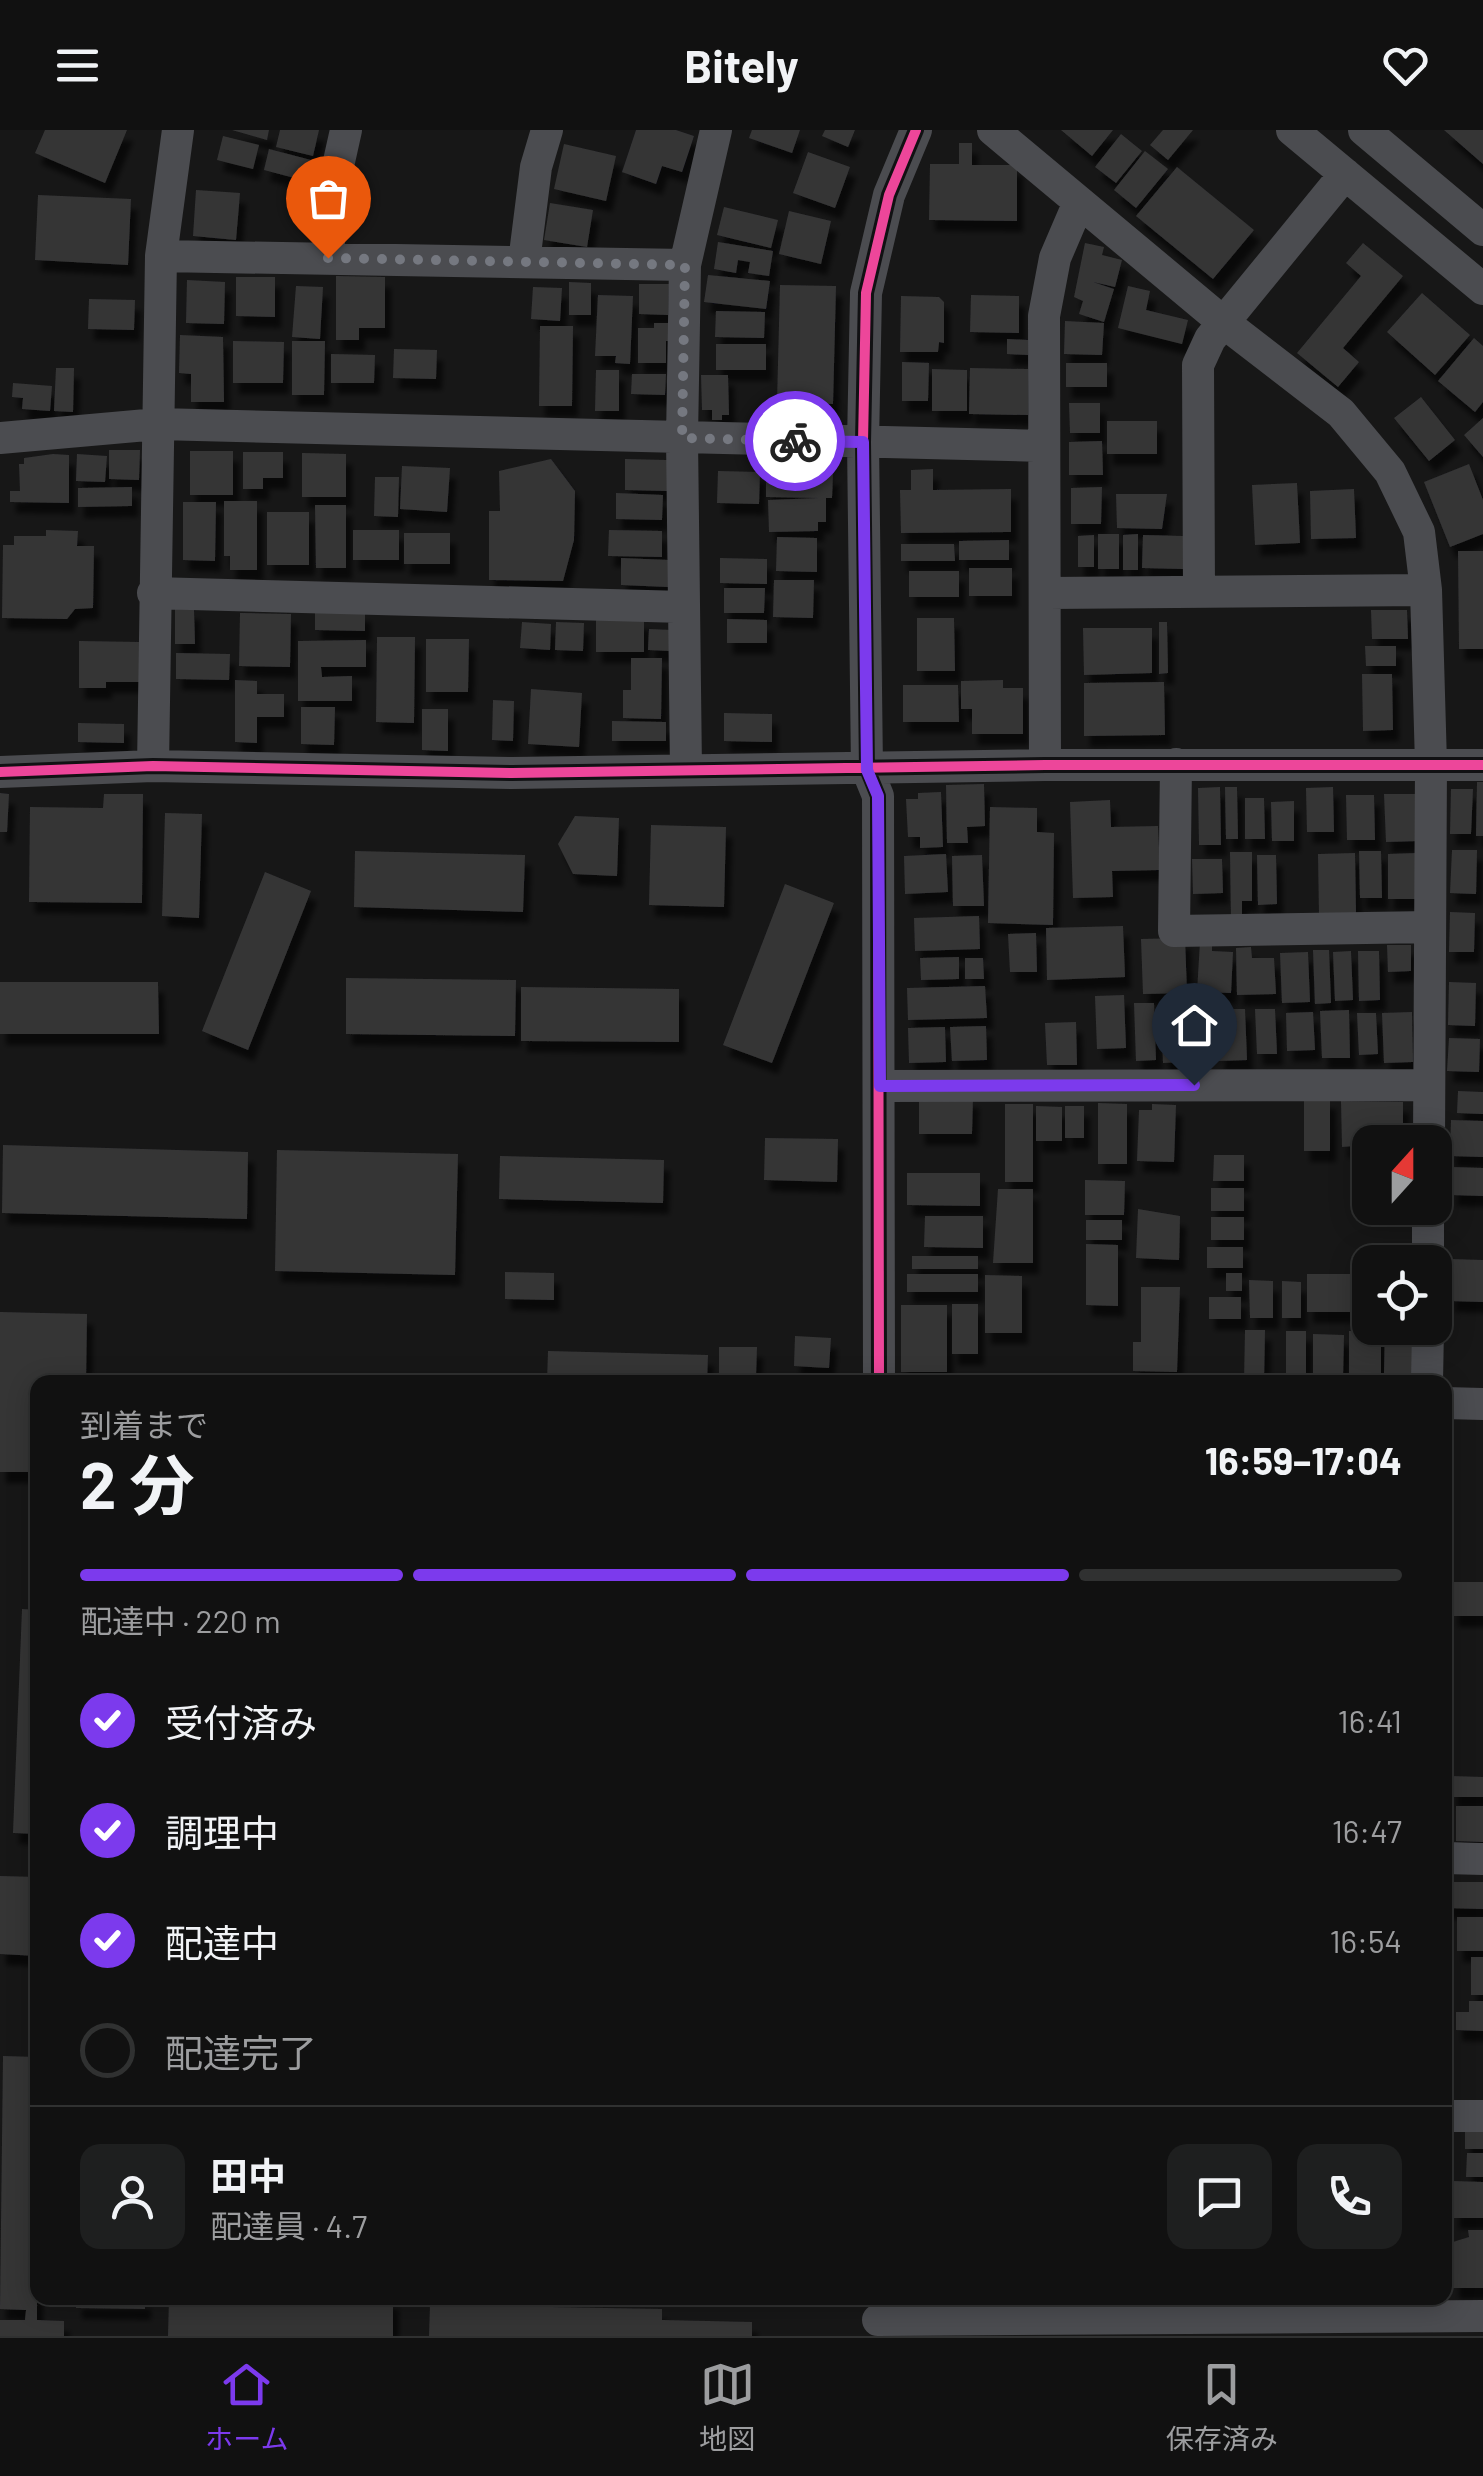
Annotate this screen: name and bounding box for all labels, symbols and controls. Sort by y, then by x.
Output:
icon: menu [50,38,105,93]
text: Bitely [684,38,799,92]
icon: heart [1378,38,1433,93]
pin [286,156,371,259]
icon: bag [301,171,356,226]
courier [745,391,845,491]
icon: bike [768,414,823,469]
pin [1152,983,1237,1086]
icon: home [1167,998,1222,1053]
north arrow [1352,1125,1452,1225]
map controls [1352,1125,1452,1345]
button: locate [1352,1245,1452,1345]
text: 到着まで [80,1405,208,1443]
text: 16:59–17:04 [1205,1437,1402,1483]
text: 2 分 [80,1444,194,1522]
text: 配達中 · 220 m [80,1601,281,1639]
icon: check [80,1693,135,1748]
text: 受付済み [165,1699,317,1745]
text: 16:41 [1338,1701,1402,1739]
icon: check [80,1803,135,1858]
text: 調理中 [165,1809,279,1855]
text: 16:47 [1332,1811,1402,1849]
icon: check [80,1913,135,1968]
text: 配達中 [165,1919,279,1965]
text: 16:54 [1329,1921,1402,1959]
text: 配達完了 [165,2029,317,2075]
button: person [80,2144,185,2249]
button: chat [1167,2144,1272,2249]
button: phone [1297,2144,1402,2249]
text: 田中 [210,2152,286,2198]
text: 配達員 · 4.7 [210,2206,367,2244]
tab: ホーム [205,2357,288,2457]
tab: 地図 [699,2357,755,2457]
tab: 保存済み [1166,2357,1278,2457]

